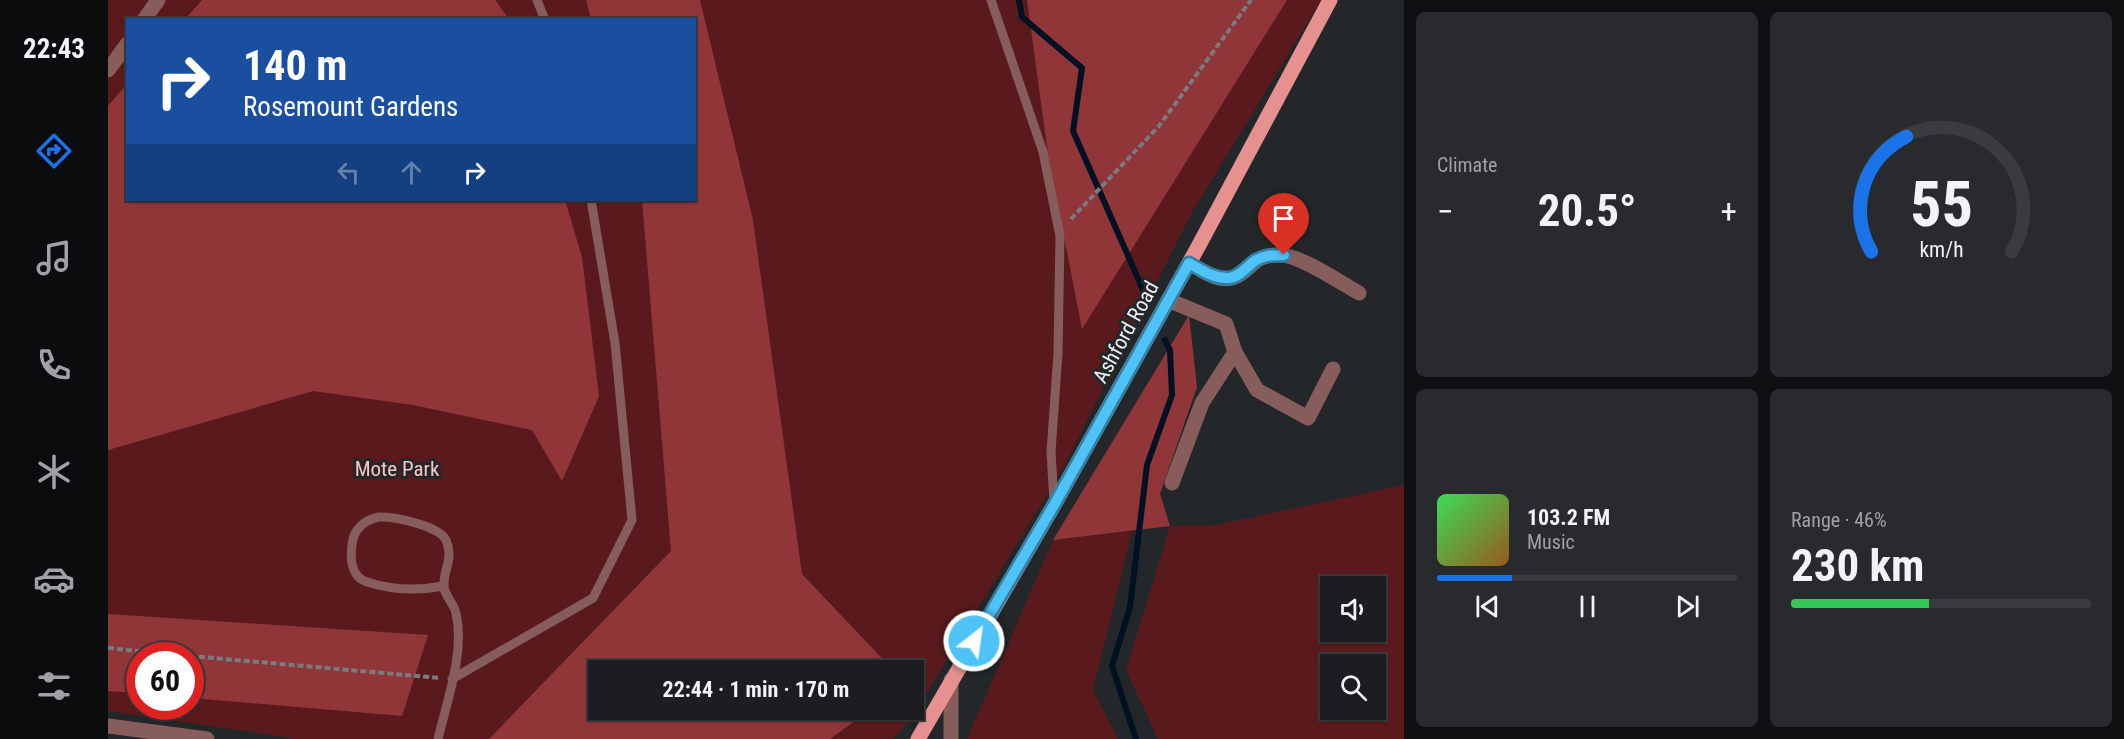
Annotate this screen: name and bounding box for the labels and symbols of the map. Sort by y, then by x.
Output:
pin [1258,193,1309,255]
street label: Ashford Road [1088,277,1164,387]
park label: Mote Park [355,457,440,481]
position arrow [942,609,1006,673]
speed limit sign: 60 [126,642,204,720]

